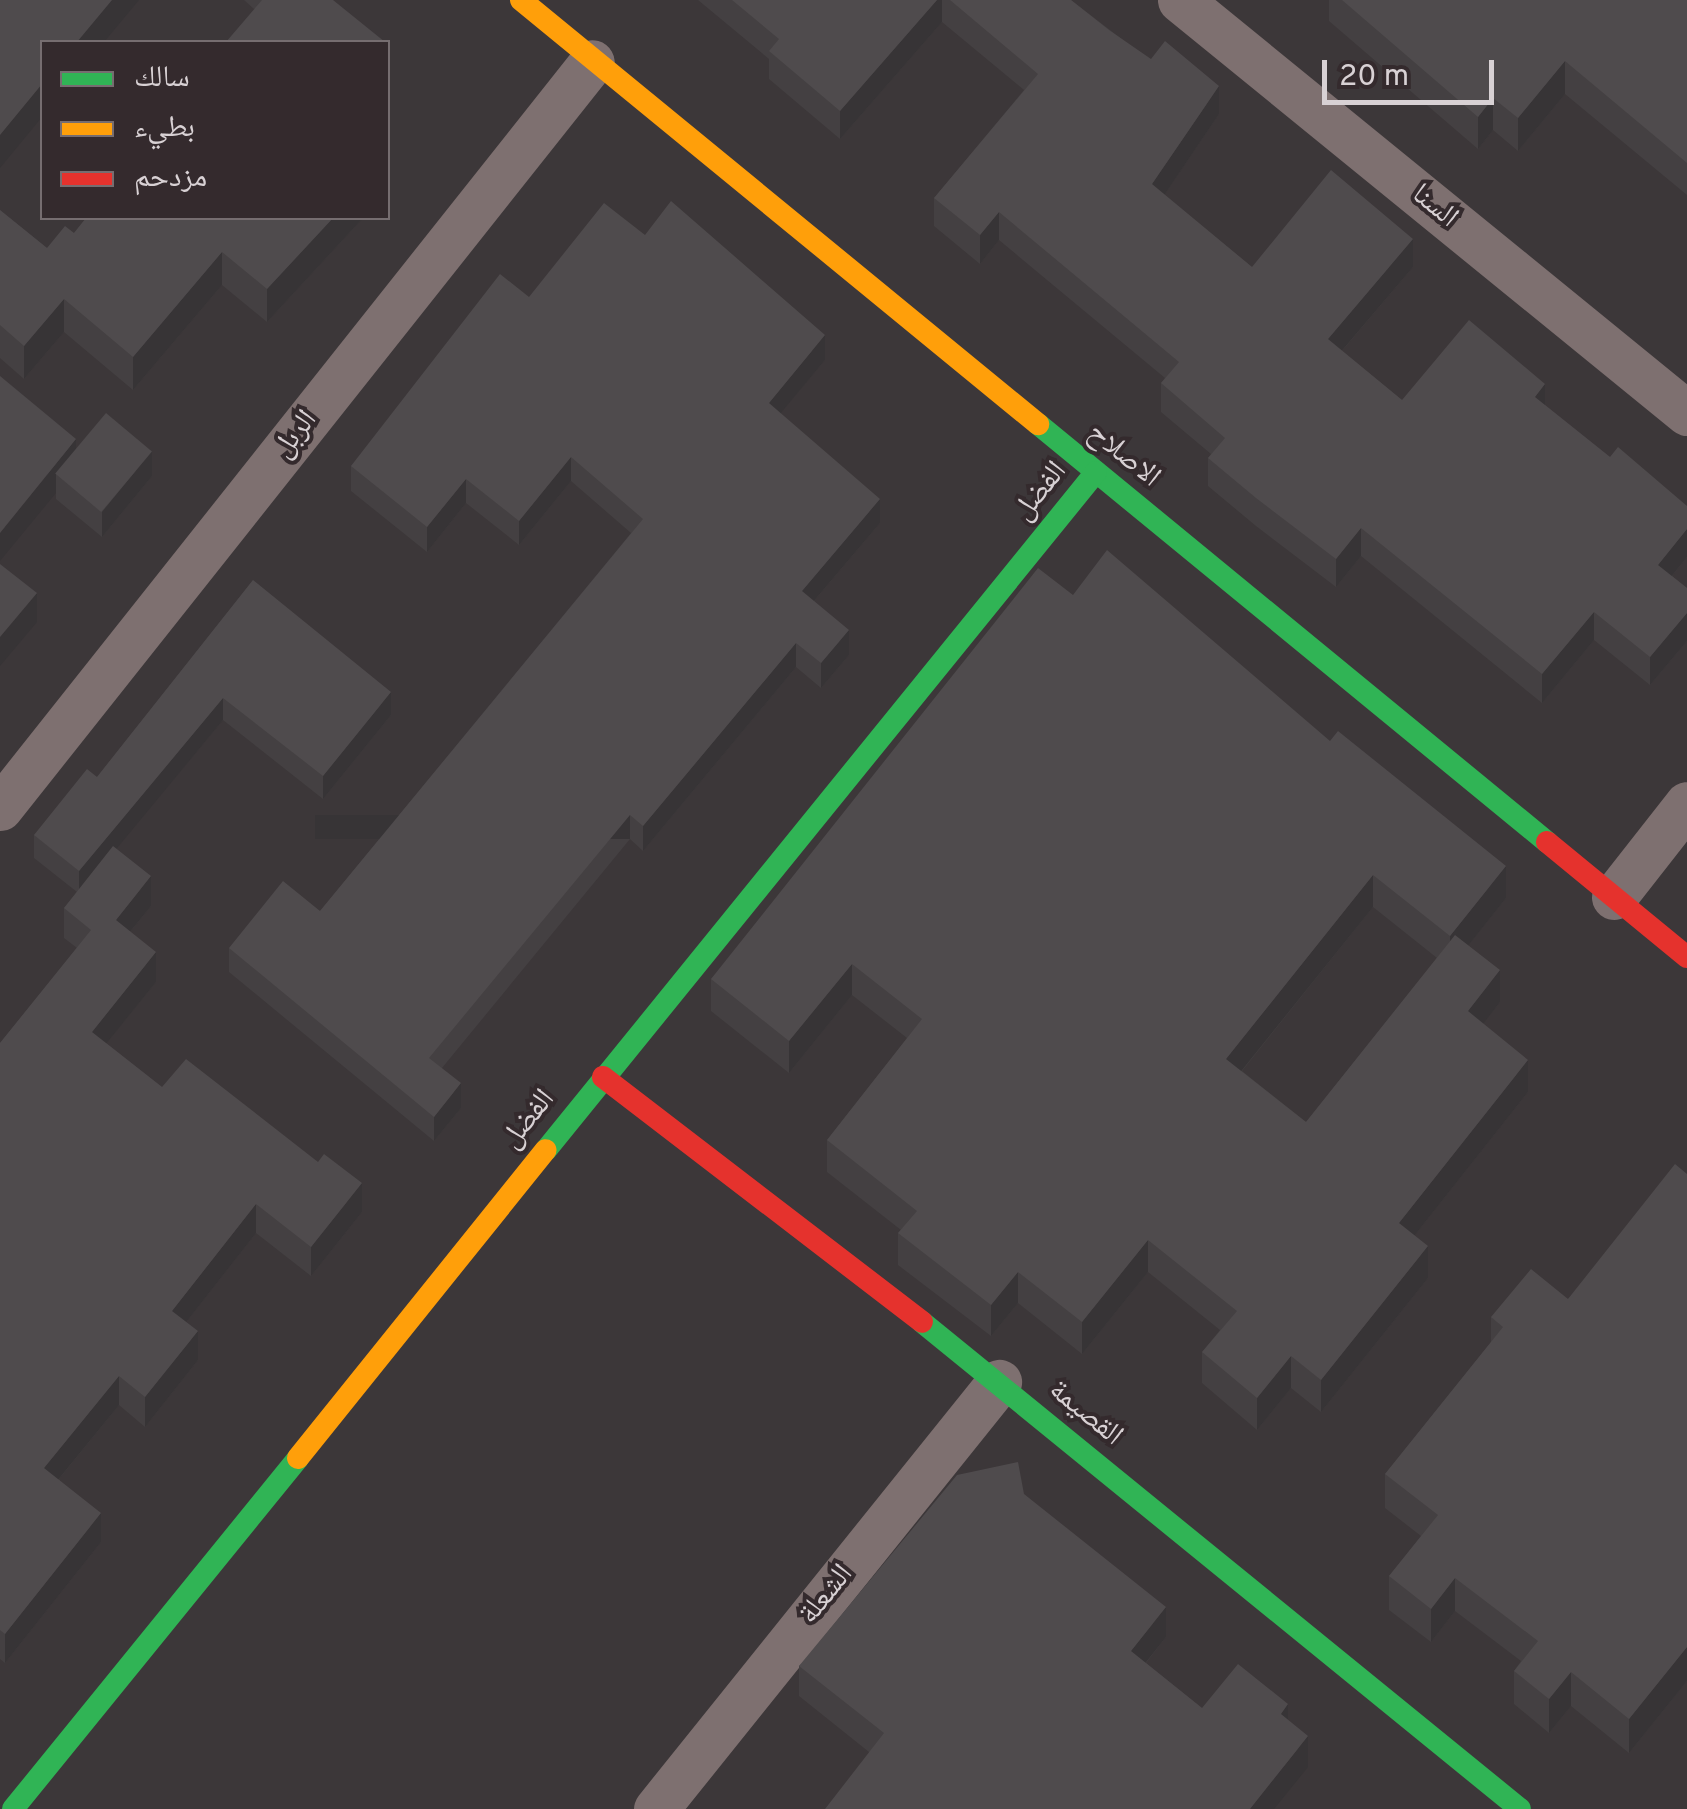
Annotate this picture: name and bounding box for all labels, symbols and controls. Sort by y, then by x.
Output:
legend [40,40,390,220]
scale bar [1327,40,1500,102]
text: 20 m [1339,59,1409,96]
text: سالك [134,60,190,97]
text: بطيء [134,110,195,147]
text: مزدحم [134,160,207,197]
street label: السنا [1403,177,1465,237]
street label: الربل [266,404,326,466]
street label: الاصلاح [1079,416,1167,496]
street label: الفضل [1006,455,1076,529]
street label: الفضل [494,1083,564,1157]
street label: القصيمة [1041,1373,1129,1455]
street label: الشعلة [792,1558,862,1632]

